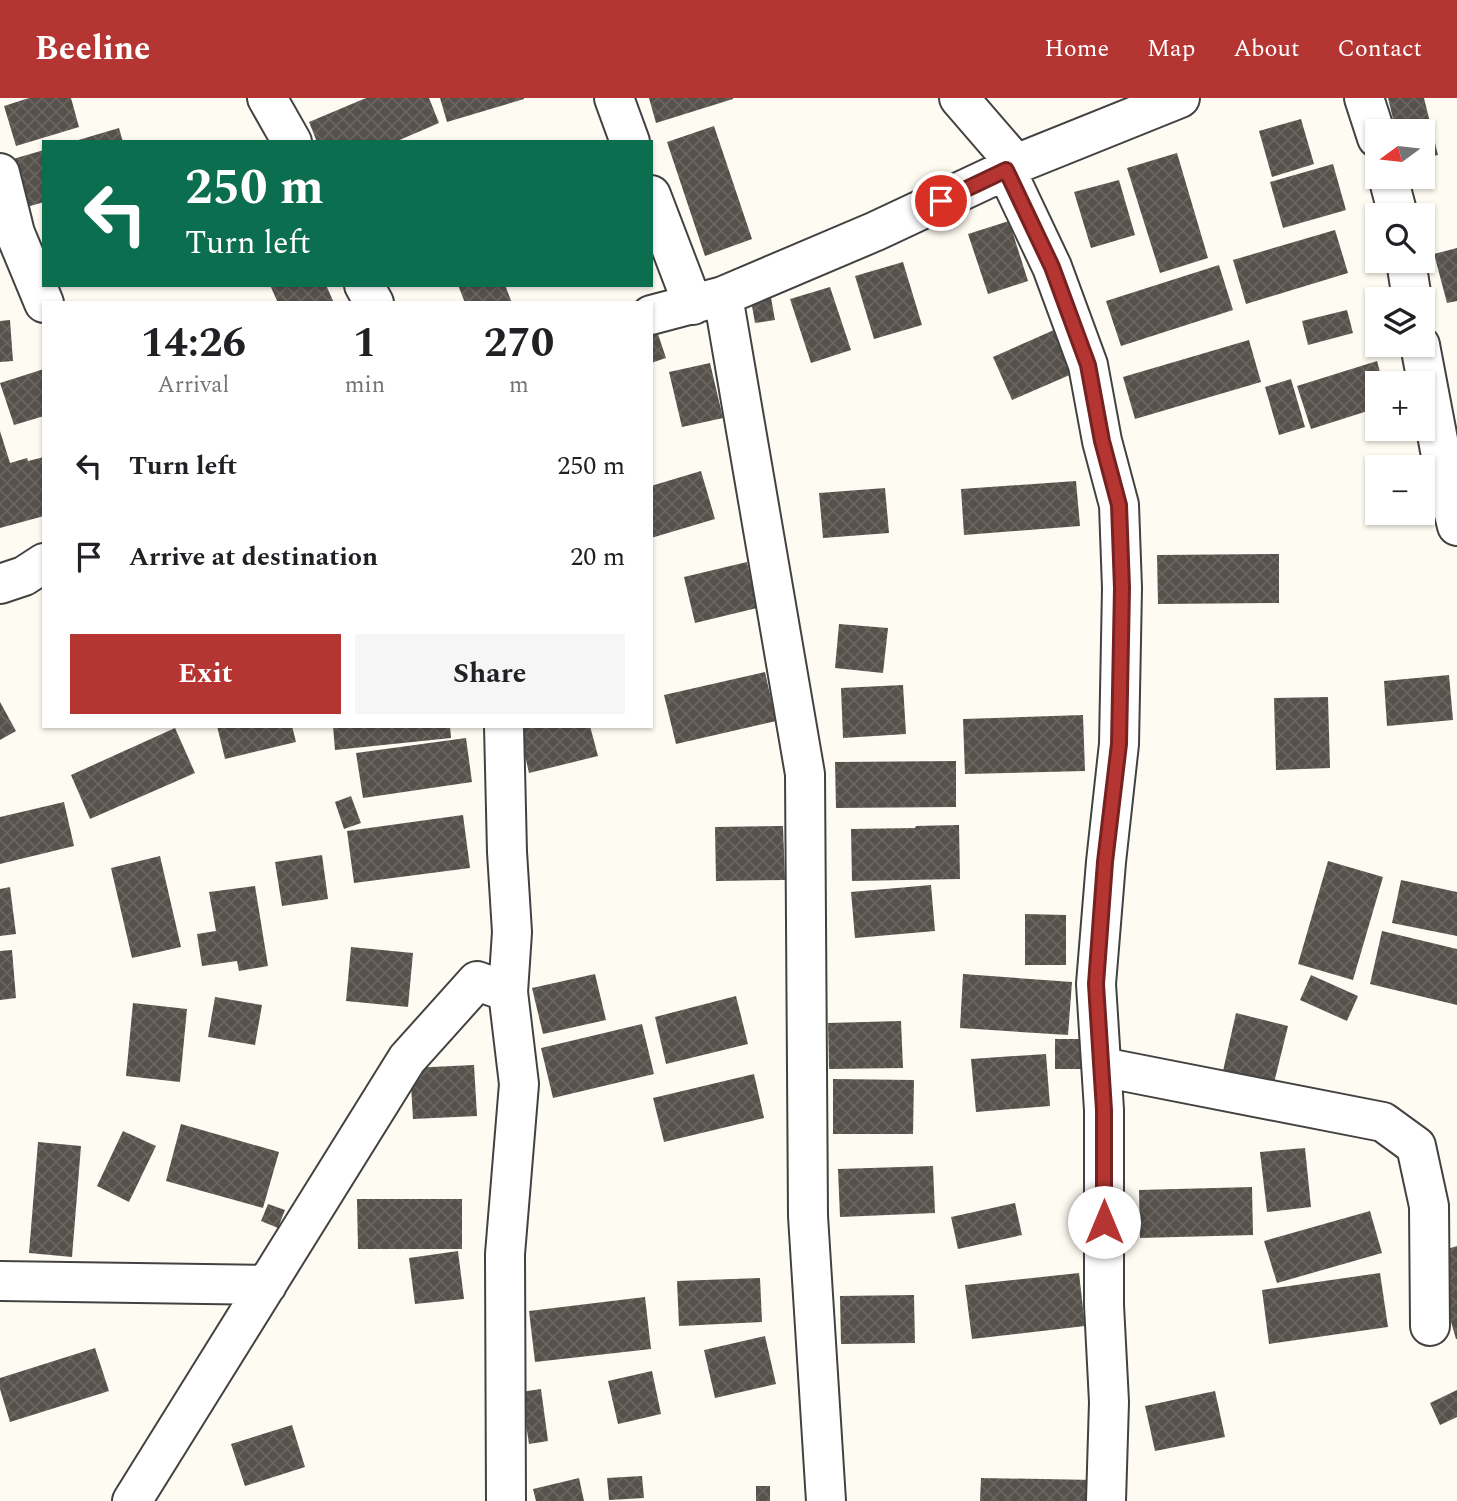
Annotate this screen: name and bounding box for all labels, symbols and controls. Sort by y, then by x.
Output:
text: Beeline [35,24,150,74]
text: Home [1044,31,1109,67]
text: Map [1147,31,1195,67]
text: About [1233,31,1299,67]
text: Contact [1337,31,1422,67]
north arrow [1365,119,1435,189]
map controls [1365,119,1435,525]
text: 250 m [185,151,324,226]
icon: left [70,168,161,259]
pin [911,171,971,231]
icon: arrive [922,182,960,220]
button: search [1365,203,1435,273]
text: Turn left [185,219,311,268]
button: layers [1365,287,1435,357]
text: 14:26 [141,312,246,375]
text: 1 [353,312,377,375]
text: 270 [484,312,554,375]
text: Arrival [158,368,229,403]
text: min [345,368,385,403]
text: m [509,368,529,403]
button: + [1365,371,1435,441]
text: Turn left [129,446,237,486]
text: 250 m [557,446,625,486]
icon: left [70,447,108,485]
button: − [1365,455,1435,525]
text: Arrive at destination [129,537,378,577]
text: 20 m [570,537,625,577]
icon: arrive [70,538,108,576]
button: Exit [70,634,341,714]
button: Share [355,634,625,714]
position arrow [1067,1185,1141,1259]

